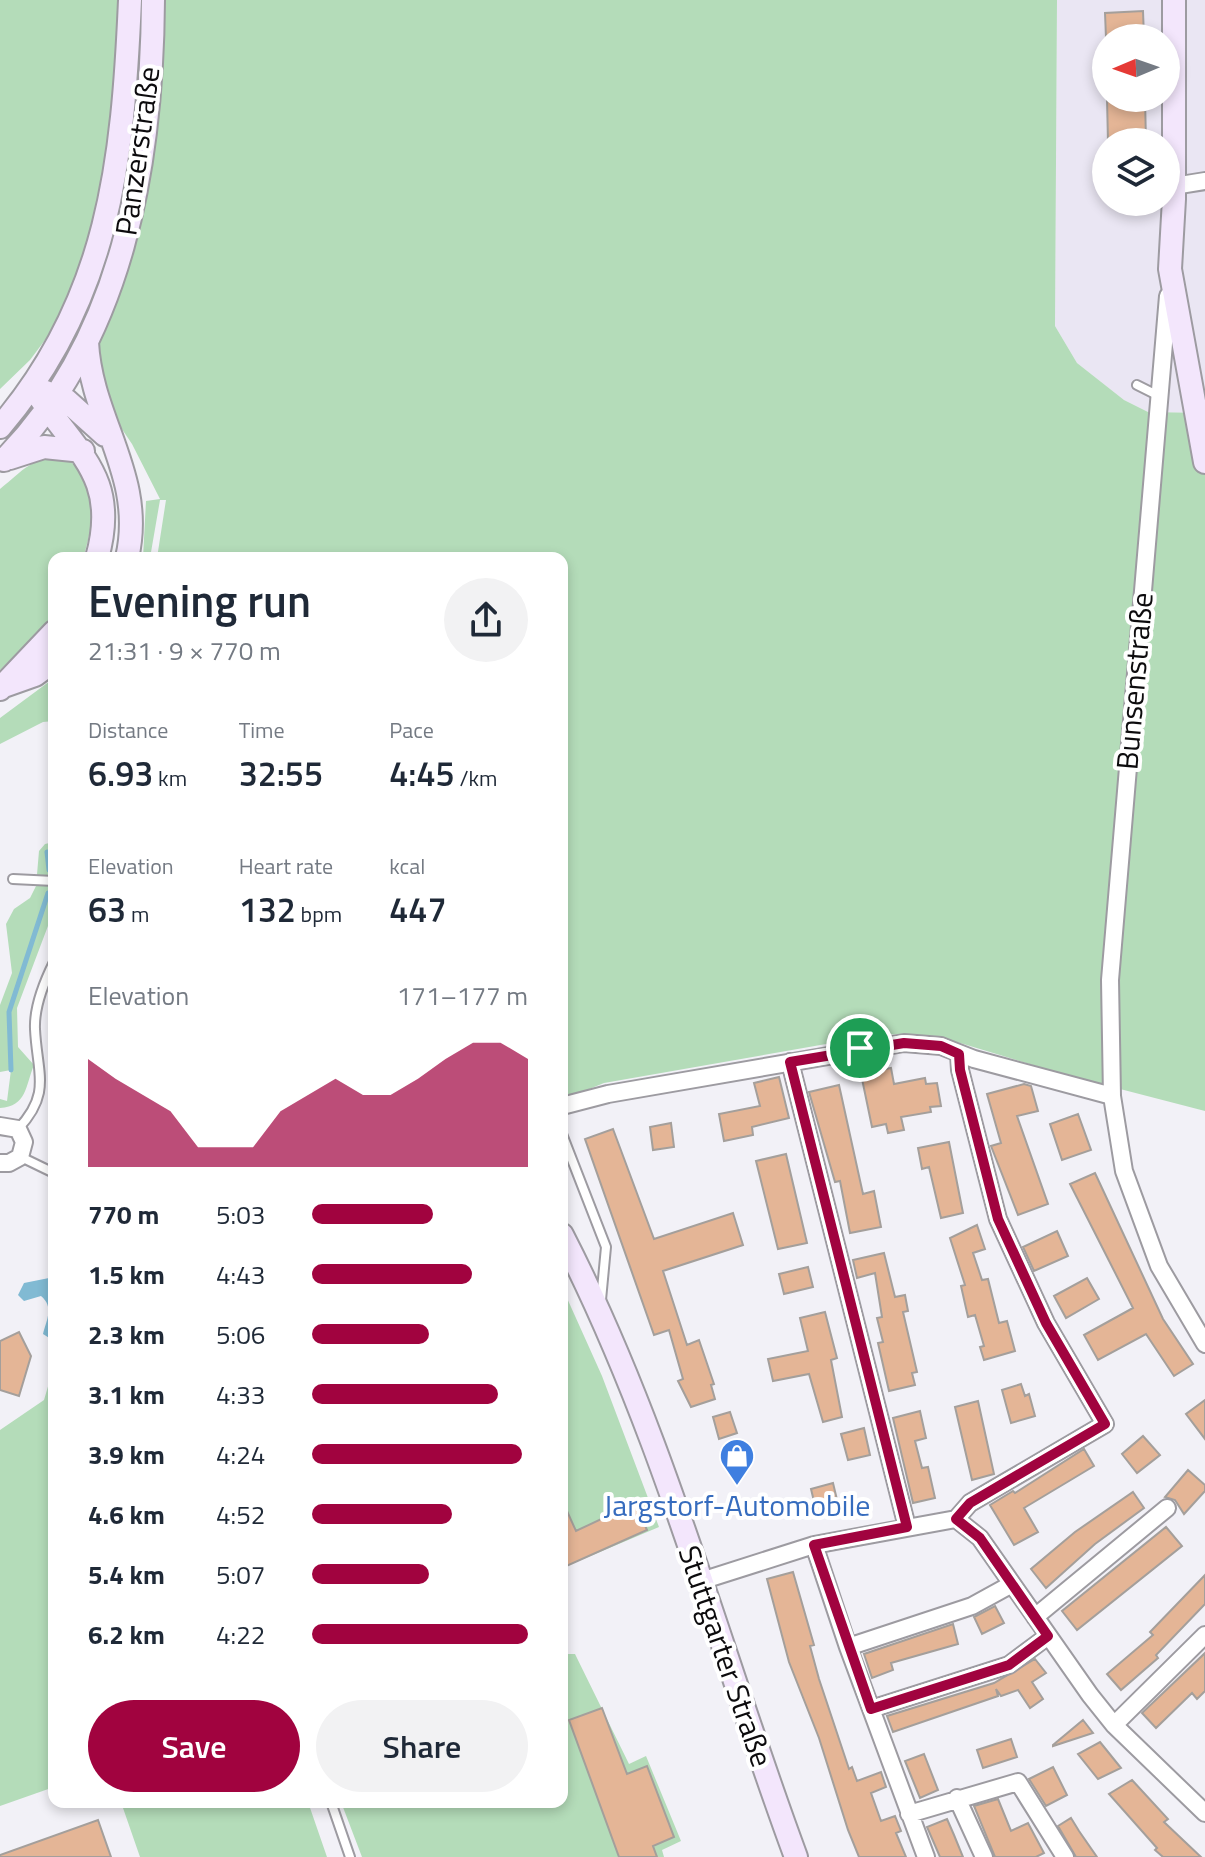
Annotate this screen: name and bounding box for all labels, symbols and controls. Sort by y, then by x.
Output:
north arrow [1092,24,1180,112]
map controls [1092,24,1180,216]
street label: Panzerstraße [102,64,172,238]
button: layers [1092,128,1180,216]
text: Evening run [88,567,311,634]
button: share [444,578,528,662]
street label: Bunsenstraße [1103,590,1165,772]
text: 21:31 · 9 × 770 m [88,631,281,670]
text: Distance [88,713,168,747]
text: Time [239,713,285,747]
text: Pace [389,713,434,747]
text: 6.93 [88,747,153,799]
text: 32:55 [239,747,323,799]
text: 4:45 [389,747,455,799]
text: km [153,761,187,795]
text: /km [455,761,497,795]
text: Elevation [88,849,174,883]
text: Heart rate [239,849,333,883]
text: kcal [389,849,425,883]
text: 63 [88,883,126,935]
text: 132 [239,883,296,935]
text: 447 [389,883,446,935]
text: m [126,897,149,931]
text: bpm [296,897,342,931]
text: Elevation [88,976,189,1015]
text: 171–177 m [397,976,528,1015]
pin [826,1014,894,1082]
icon: arrive [838,1026,882,1070]
text: 770 m [88,1195,159,1234]
text: 5:03 [216,1195,265,1234]
text: 1.5 km [88,1255,165,1294]
text: 4:43 [216,1255,265,1294]
text: 2.3 km [88,1315,165,1354]
text: 5:06 [216,1315,265,1354]
text: 3.1 km [88,1375,165,1414]
text: 4:33 [216,1375,265,1414]
text: 3.9 km [88,1435,165,1474]
text: 4:24 [216,1435,265,1474]
shop icon: Jargstorf-Automobile [718,1437,756,1487]
place label: Jargstorf-Automobile [603,1482,871,1528]
text: 4.6 km [88,1495,165,1534]
text: 4:52 [216,1495,265,1534]
street label: Stuttgarter Straße [667,1539,785,1773]
text: 5.4 km [88,1555,165,1594]
text: 5:07 [216,1555,265,1594]
text: 6.2 km [88,1615,165,1654]
text: 4:22 [216,1615,265,1654]
button: Save [88,1700,300,1792]
button: Share [316,1700,528,1792]

